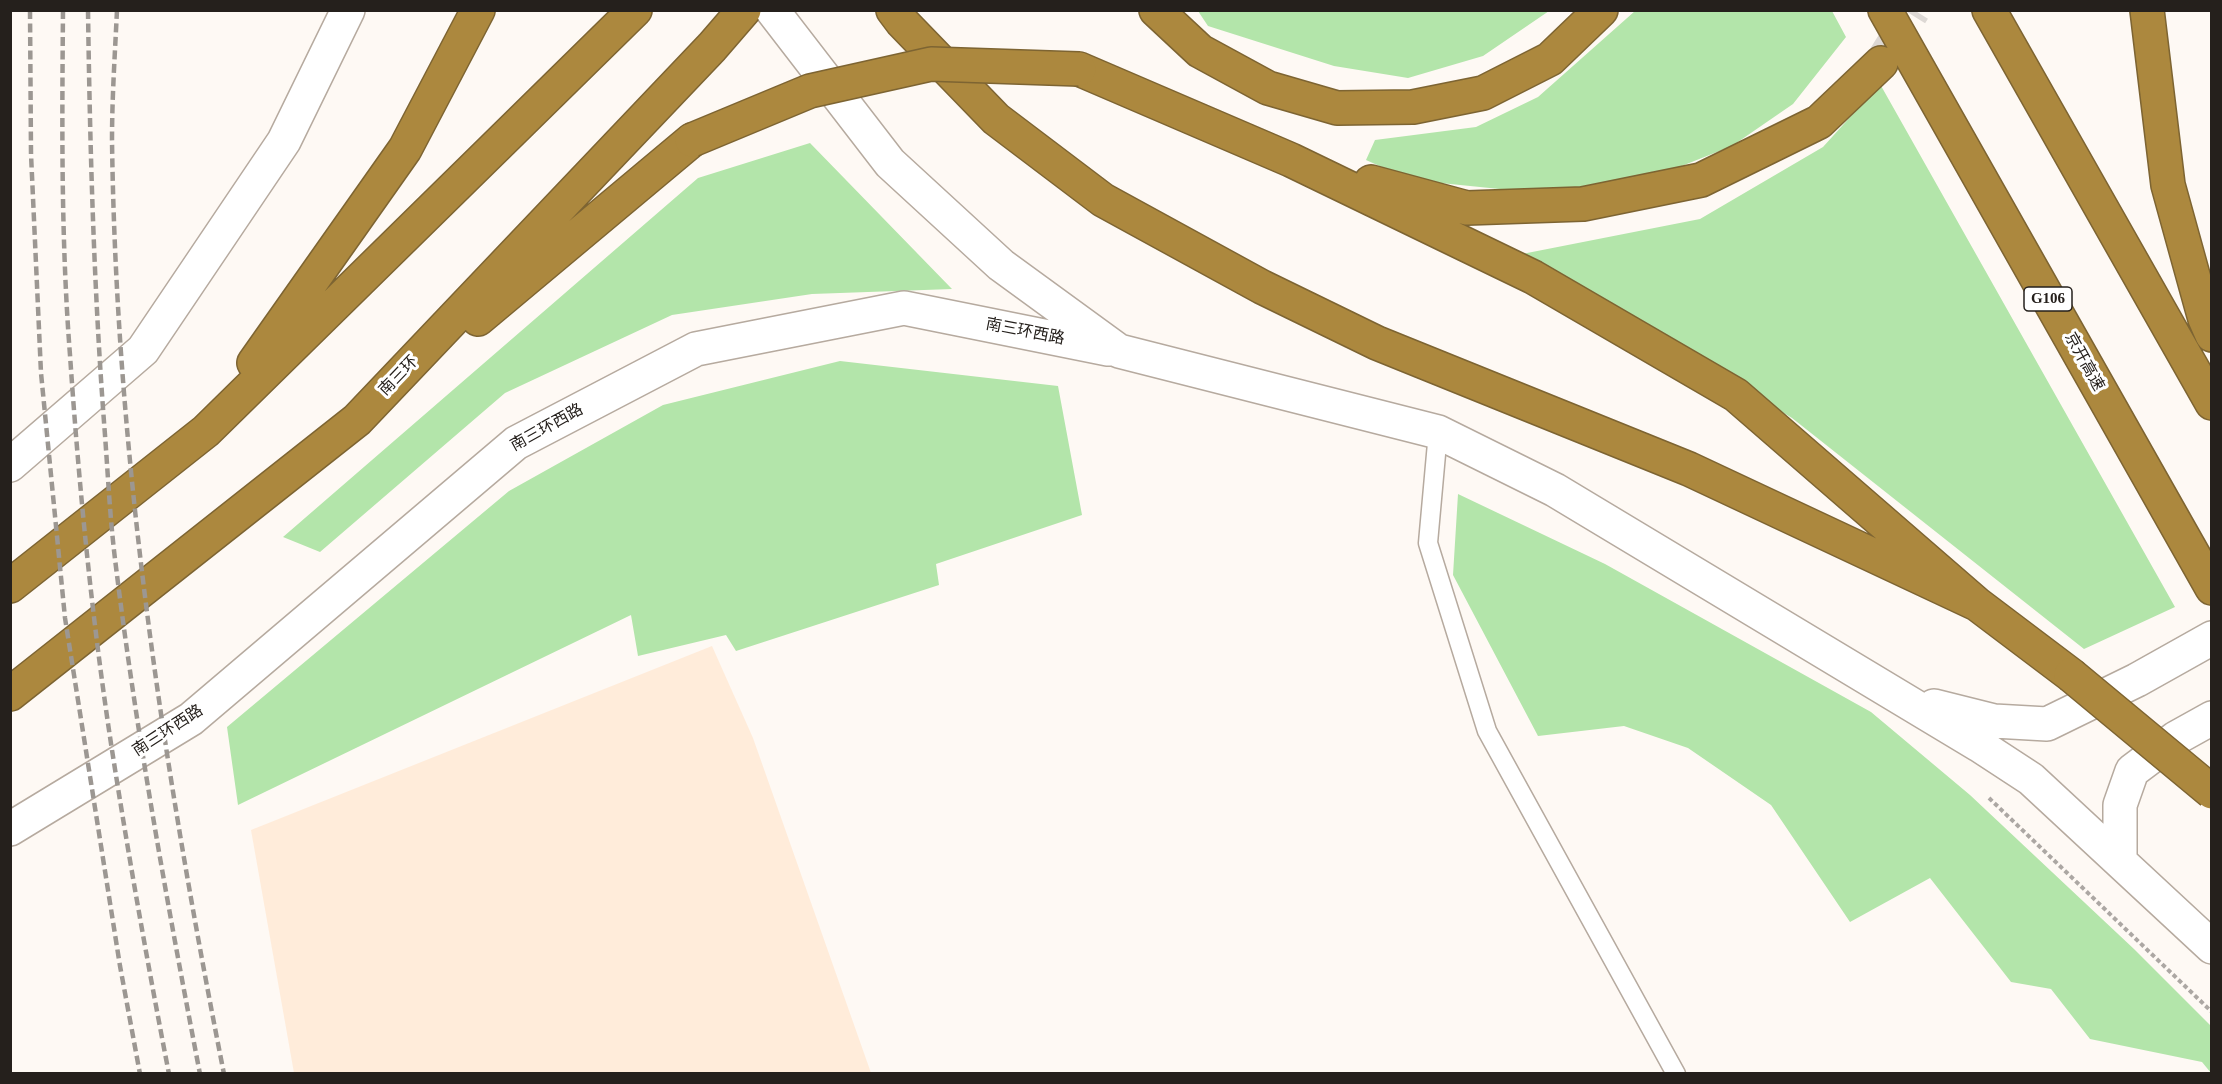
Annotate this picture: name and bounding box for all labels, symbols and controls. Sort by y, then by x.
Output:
road number: G106 [2024,287,2072,311]
street label: 南三环西路 [984,315,1066,349]
street label: 京开高速 [2060,329,2108,395]
street label: 南三环 [375,352,423,400]
street label: 南三环西路 [507,400,587,456]
street label: 南三环西路 [129,701,207,761]

